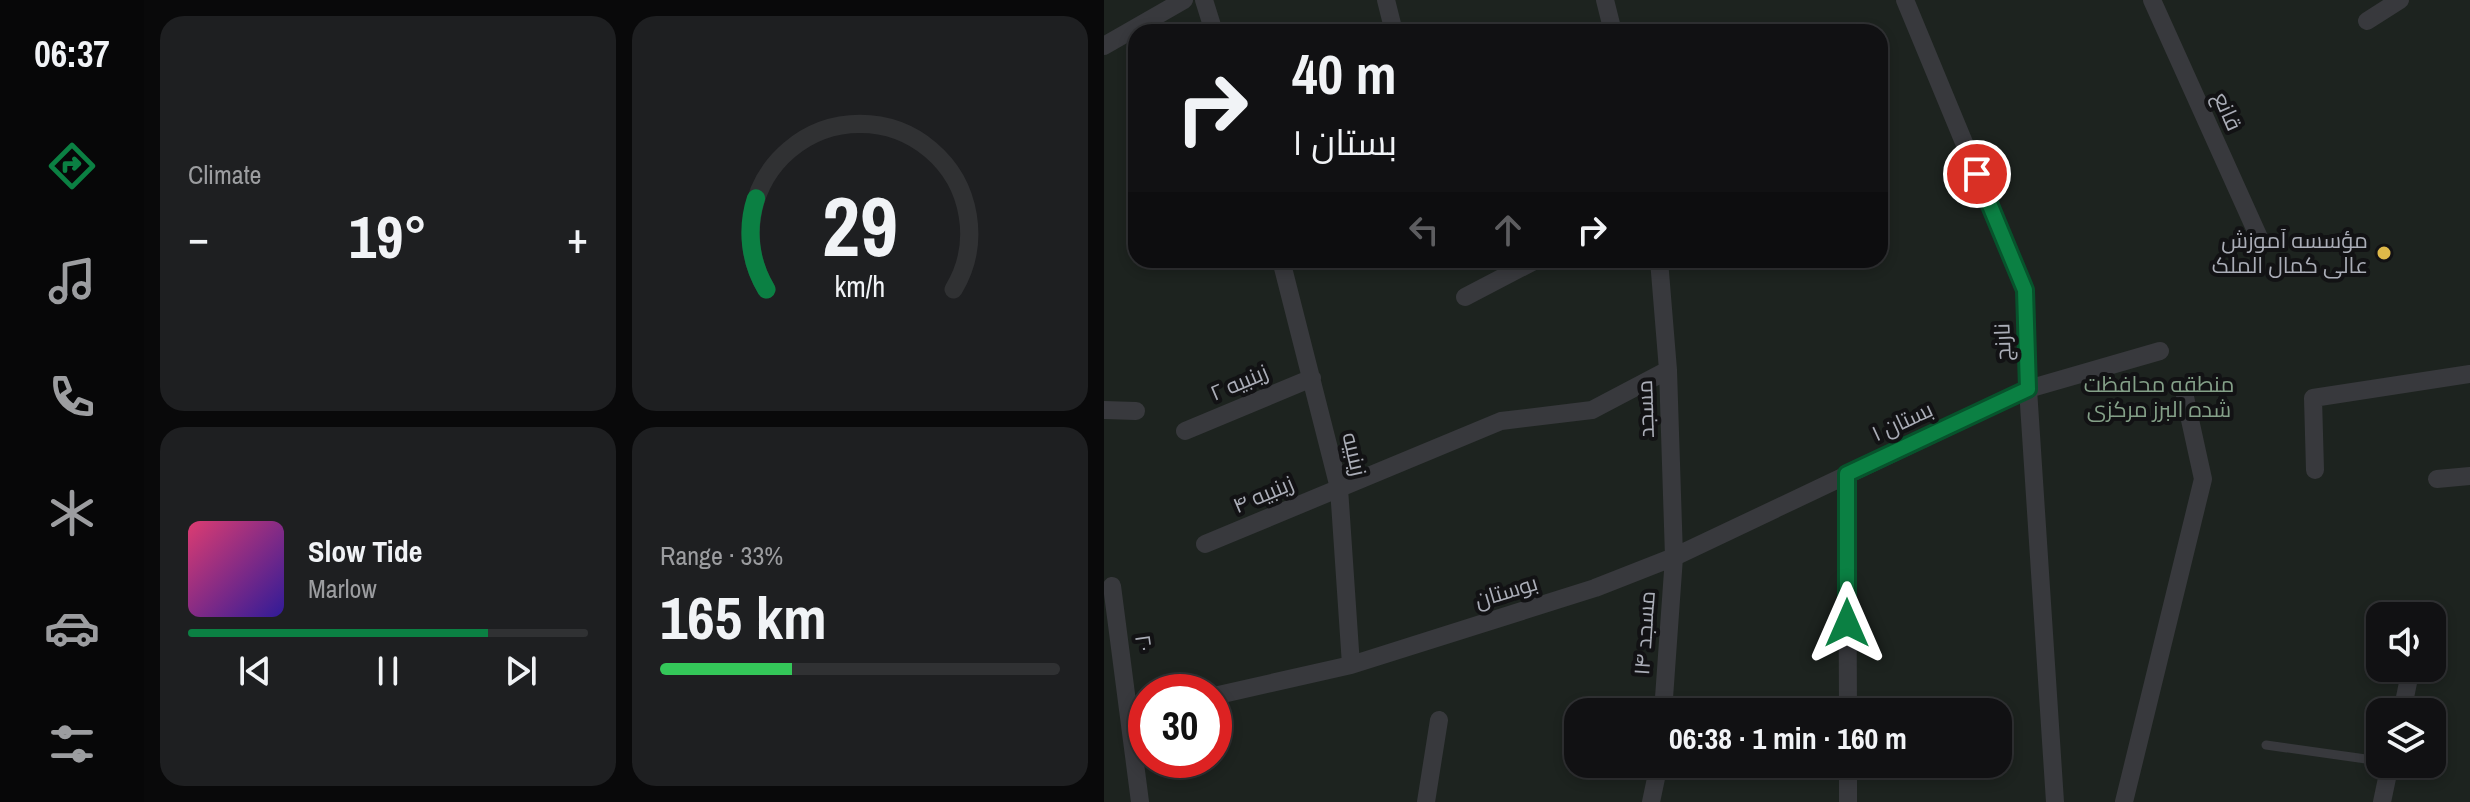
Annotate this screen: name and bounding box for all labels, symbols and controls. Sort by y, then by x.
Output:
text: 06:37 [34,30,110,78]
text: 40 m [1292,36,1397,111]
icon: right [1160,56,1264,160]
street label: قانع [2206,87,2250,135]
text: بستان ۱ [1292,118,1397,166]
icon: directions [44,138,100,194]
pin [1943,140,2011,208]
icon: arrive [1955,152,1999,196]
text: Climate [188,157,261,192]
text: 29 [822,169,898,281]
text: 19° [349,196,427,277]
text: − [188,207,209,267]
text: + [567,207,588,267]
icon: left [1402,208,1446,252]
icon: ahead [1486,208,1530,252]
icon: right [1570,208,1614,252]
place label: مؤسسه آموزش عالی کمال الملک [2212,225,2368,280]
marker: مؤسسه آموزش عالی کمال الملک [2375,244,2393,262]
icon: music [44,253,100,309]
text: km/h [835,267,885,306]
street label: نارنج [1986,323,2018,361]
street label: زینبیه ۲ [1205,356,1273,408]
icon: phone [44,369,100,425]
park label: منطقه محافظت شده البرز مرکزی [2084,369,2234,424]
street label: مسجد [1629,379,1661,439]
street label: بستان ۱ [1867,394,1937,448]
street label: زینبیه [1335,429,1375,479]
street label: زینبیه ۴ [1228,468,1298,520]
icon: climate [44,485,100,541]
text: Slow Tide [308,531,422,571]
text: Range · 33% [660,538,783,573]
street label: بوستان [1471,567,1541,615]
text: Marlow [308,571,377,606]
text: 165 km [660,577,827,658]
position arrow [1805,581,1889,665]
street label: مسجد ۱۴ [1626,590,1662,676]
icon: car [44,600,100,656]
map controls [2366,602,2446,778]
button: sound [2366,602,2446,682]
street label: ۲۰ [1128,632,1160,654]
icon: previous [233,649,277,693]
icon: pause [366,649,410,693]
icon: next [499,649,543,693]
speed limit sign: 30 [1128,674,1232,778]
button: layers [2366,698,2446,778]
icon: filters [44,716,100,772]
text: 06:38 · 1 min · 160 m [1669,718,1907,758]

